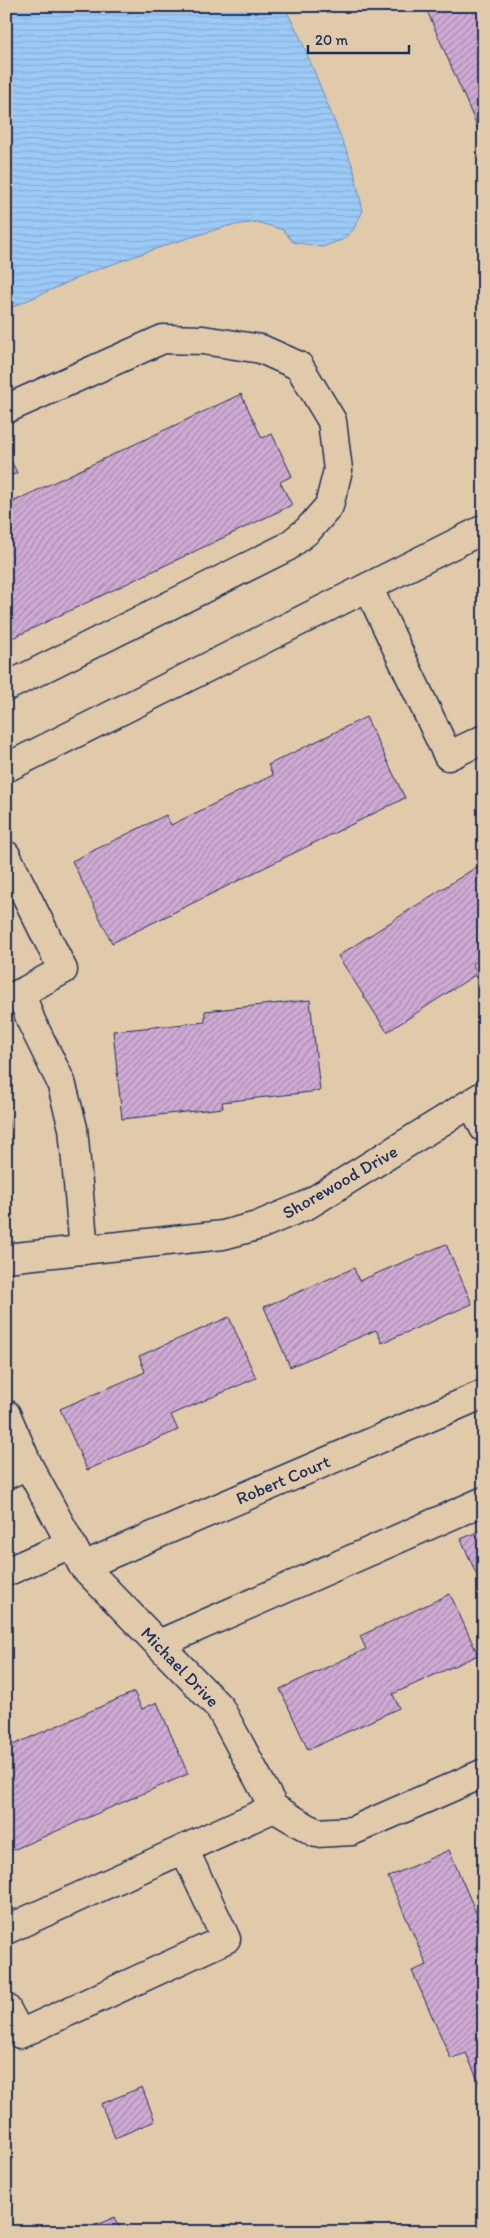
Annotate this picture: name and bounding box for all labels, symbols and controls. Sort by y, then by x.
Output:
scale bar [308,22,409,54]
text: 20 m [315,31,349,49]
street label: Shorewood Drive [279,1140,401,1224]
street label: Robert Court [233,1450,334,1510]
street label: Michael Drive [136,1622,224,1712]

